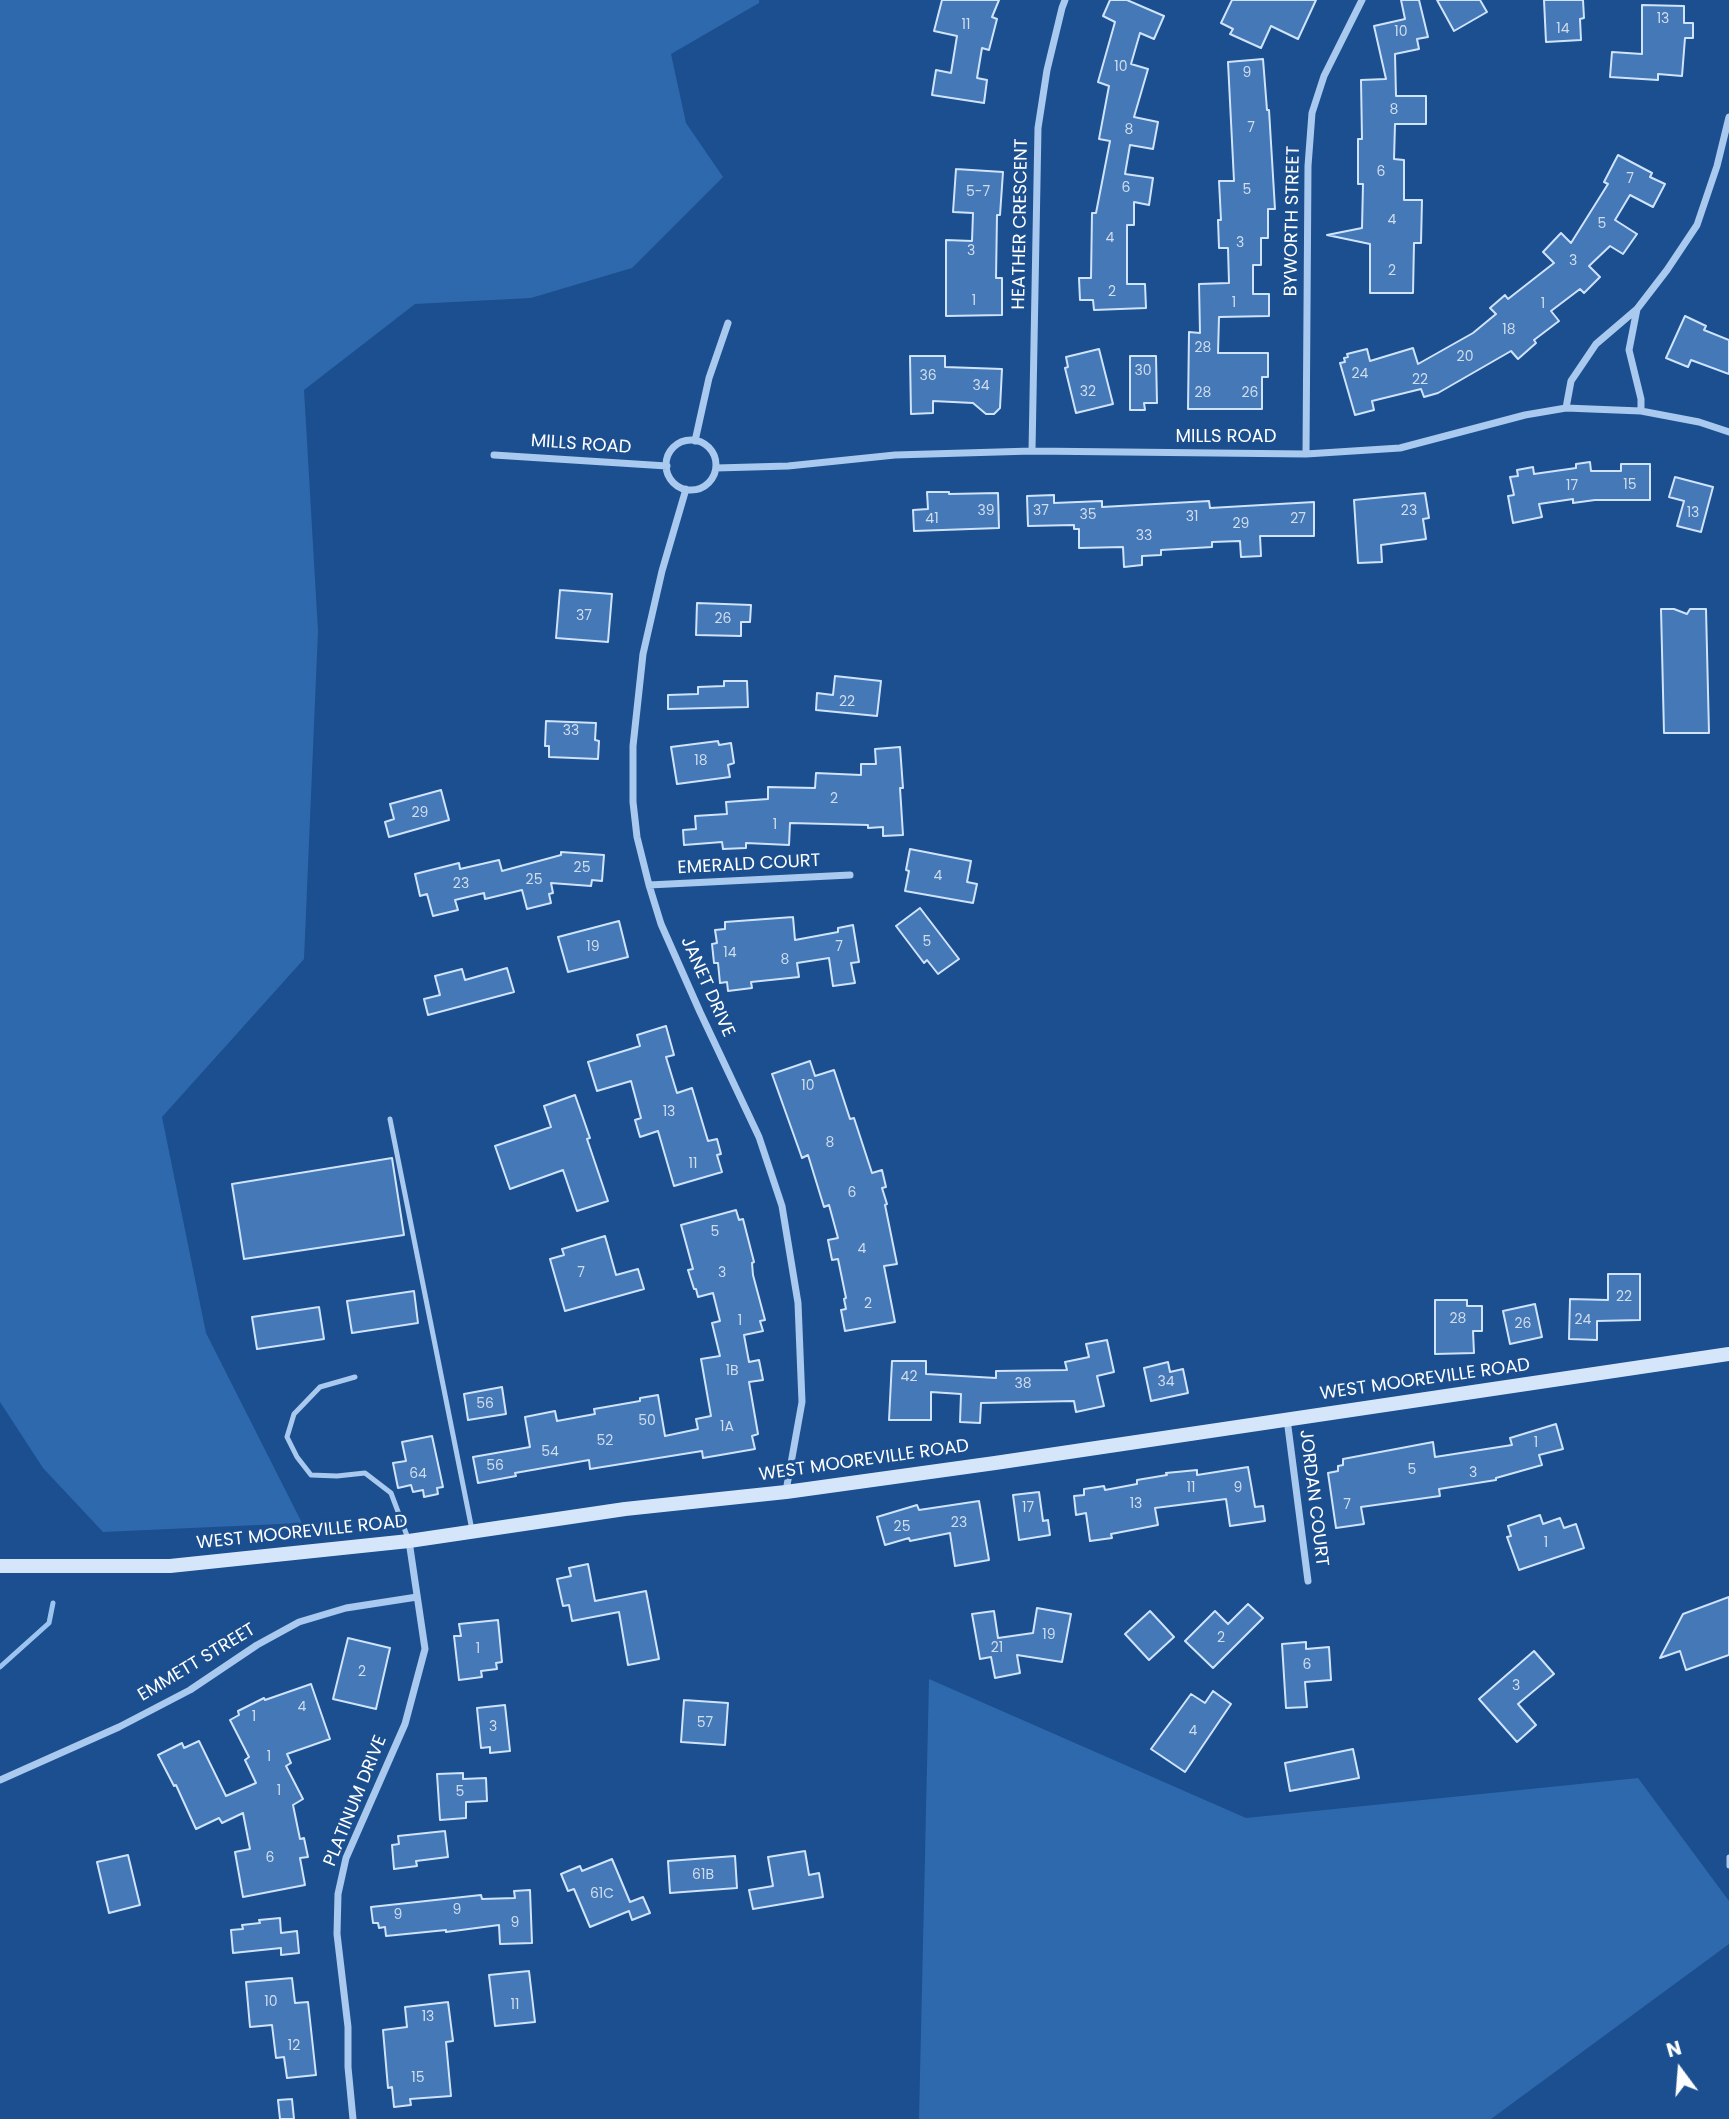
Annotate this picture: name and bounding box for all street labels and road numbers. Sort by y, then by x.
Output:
street label: HEATHER CRESCENT [1009,138,1033,310]
street label: BYWORTH STREET [1281,145,1305,297]
street label: MILLS ROAD [1176,426,1276,448]
street label: MILLS ROAD [530,431,632,459]
street label: EMERALD COURT [677,850,821,880]
street label: JANET DRIVE [675,933,739,1041]
street label: WEST MOOREVILLE ROAD [1319,1355,1531,1405]
street label: JORDAN COURT [1294,1428,1332,1568]
street label: WEST MOOREVILLE ROAD [758,1436,970,1486]
street label: WEST MOOREVILLE ROAD [195,1511,409,1555]
street label: EMMETT STREET [134,1619,260,1707]
street label: PLATINUM DRIVE [320,1732,392,1870]

